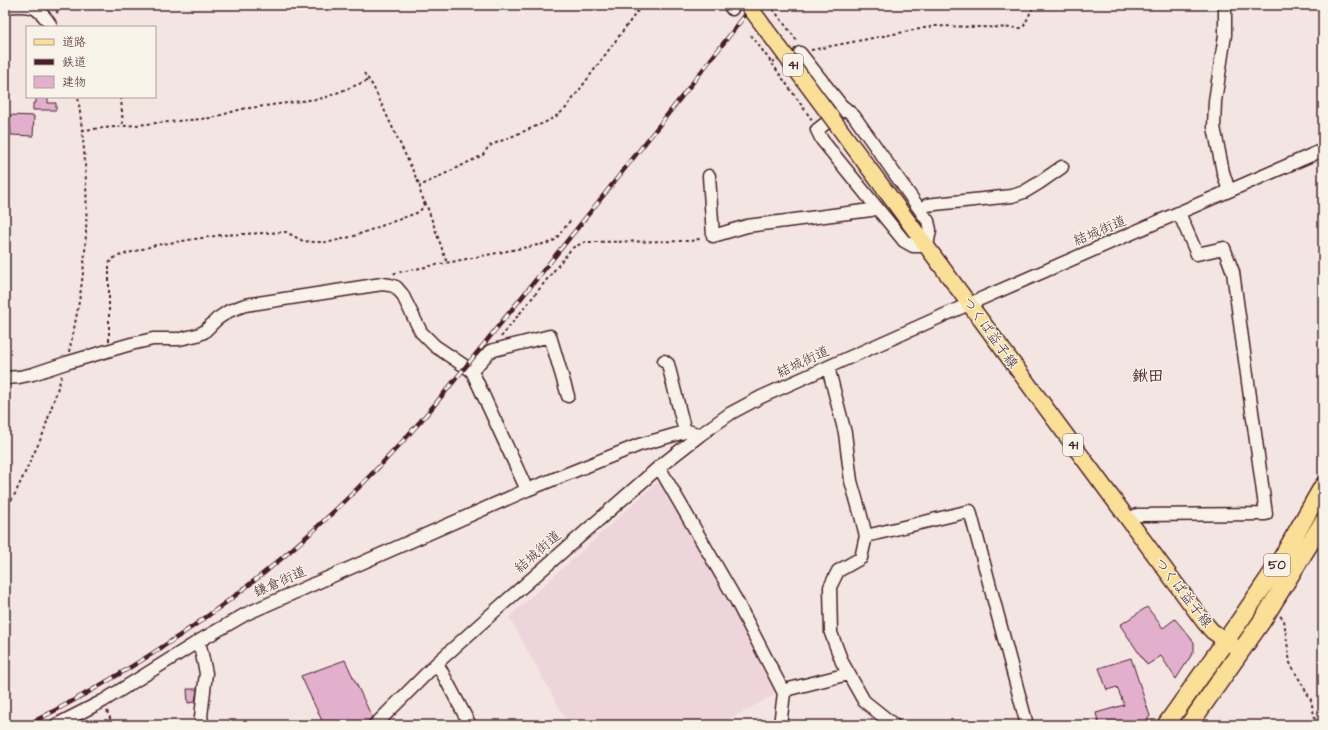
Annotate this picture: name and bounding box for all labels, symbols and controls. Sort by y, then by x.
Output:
legend [26,26,156,98]
text: 道路 [62,34,86,51]
text: 鉄道 [62,54,86,71]
road number: 41 [783,54,803,76]
text: 建物 [62,74,86,91]
street label: 結城街道 [1070,211,1130,251]
street label: つくば益子線 [957,293,1023,373]
street label: 結城街道 [773,341,833,383]
district label: 鍬田 [1132,365,1164,387]
road number: 41 [1063,434,1083,456]
street label: 結城街道 [510,526,566,578]
street label: つくば益子線 [1149,554,1217,632]
road number: 50 [1264,554,1290,576]
street label: 鎌倉街道 [250,561,310,603]

